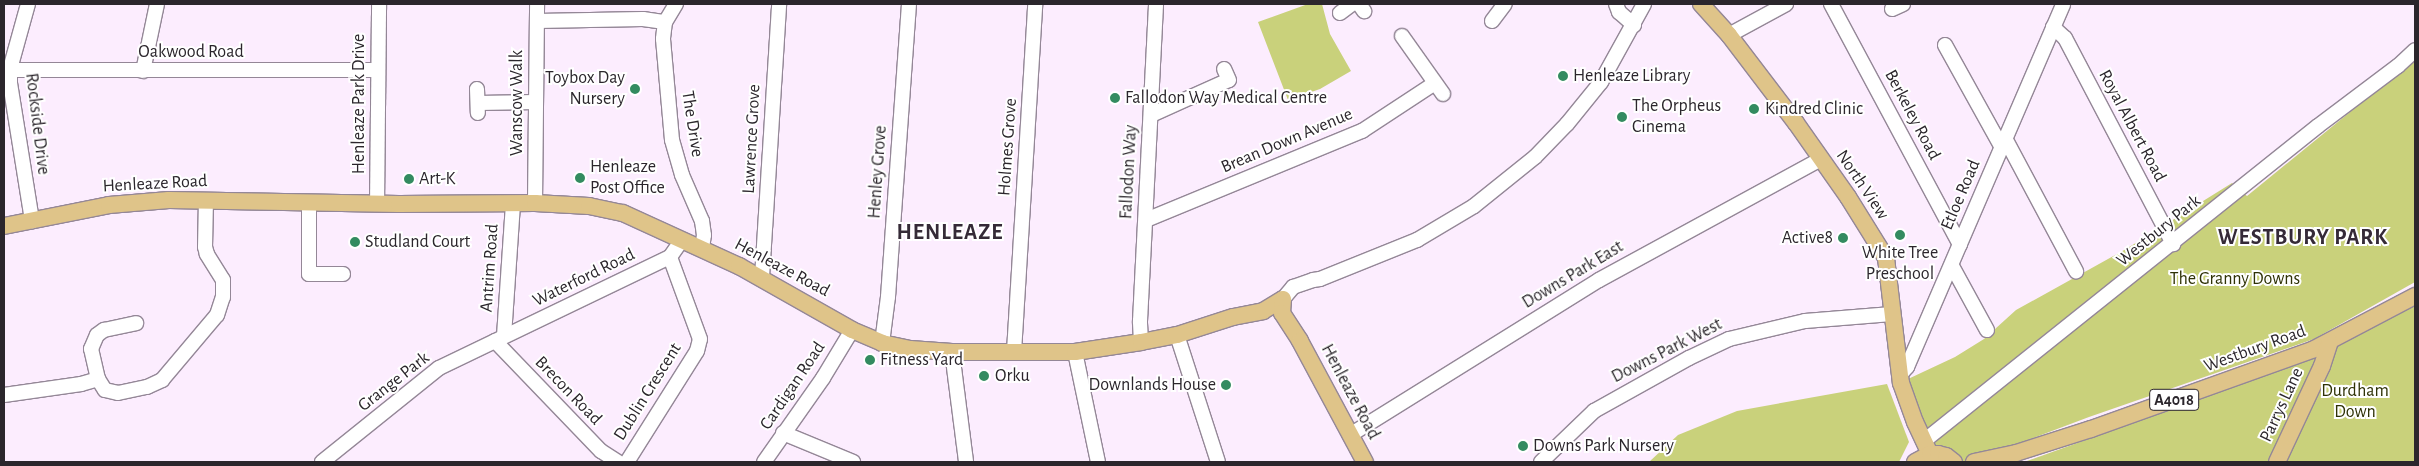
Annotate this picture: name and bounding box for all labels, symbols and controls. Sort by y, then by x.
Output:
street label: Henleaze Park Drive [348,34,370,174]
street label: Oakwood Road [138,41,244,63]
street label: Wanscow Walk [506,50,528,156]
place label: Henleaze Library [1573,65,1690,87]
street label: Berkeley Road [1879,66,1945,164]
street label: Royal Albert Road [2093,66,2171,186]
place label: Toybox Day Nursery [545,68,625,110]
marker: Henleaze Library [1557,70,1569,82]
street label: Rockside Drive [20,72,54,176]
marker: Toybox Day Nursery [629,83,641,95]
street label: Lawrence Grove [738,84,766,194]
place label: Fallodon Way Medical Centre [1125,87,1327,109]
street label: The Drive [676,89,708,159]
marker: Fallodon Way Medical Centre [1109,92,1121,104]
place label: The Orpheus Cinema [1632,96,1721,138]
street label: Holmes Grove [994,97,1022,197]
place label: Kindred Clinic [1765,98,1863,120]
marker: Kindred Clinic [1747,102,1761,116]
street label: Brean Down Avenue [1218,104,1356,178]
marker: The Orpheus Cinema [1616,111,1628,123]
street label: Fallodon Way [1116,124,1142,220]
street label: Henley Grove [864,125,892,219]
street label: North View [1831,146,1893,224]
place label: Henleaze Post Office [590,157,665,200]
street label: Etloe Road [1937,157,1985,233]
place label: Art-K [419,168,455,190]
street label: Henleaze Road [102,170,208,198]
marker: Henleaze Post Office [574,172,586,184]
marker: Art-K [403,173,415,185]
street label: Westbury Park [2113,191,2205,271]
district label: HENLEAZE [896,220,1004,246]
street label: Antrim Road [476,223,504,313]
district label: WESTBURY PARK [2216,225,2390,251]
place label: Active8 [1782,227,1833,249]
marker: White Tree Preschool [1894,229,1906,241]
place label: Studland Court [365,231,470,253]
marker: Active8 [1837,232,1849,244]
street label: Henleaze Road [731,234,833,302]
marker: Studland Court [349,236,361,248]
street label: Downs Park East [1518,236,1628,314]
place label: White Tree Preschool [1862,243,1938,286]
street label: Waterford Road [530,244,638,312]
park label: The Granny Downs [2170,268,2300,290]
street label: Downs Park West [1608,314,1726,388]
street label: Westbury Road [2201,321,2309,377]
street label: Cardigan Road [756,338,830,434]
street label: Dublin Crescent [609,339,687,445]
street label: Henleaze Road [1316,341,1384,443]
street label: Grange Park [354,347,434,417]
place label: Fitness Yard [880,349,963,371]
street label: Brecon Road [530,352,606,430]
marker: Fitness Yard [864,354,876,366]
street label: Parrys Lane [2255,364,2309,446]
place label: Orku [995,365,1030,387]
marker: Orku [977,369,991,383]
place label: Downlands House [1089,374,1216,396]
marker: Downlands House [1220,379,1232,391]
park label: Durdham Down [2321,381,2389,424]
road number: A4018 [2149,386,2199,414]
place label: Downs Park Nursery [1533,435,1674,457]
marker: Downs Park Nursery [1517,440,1529,452]

